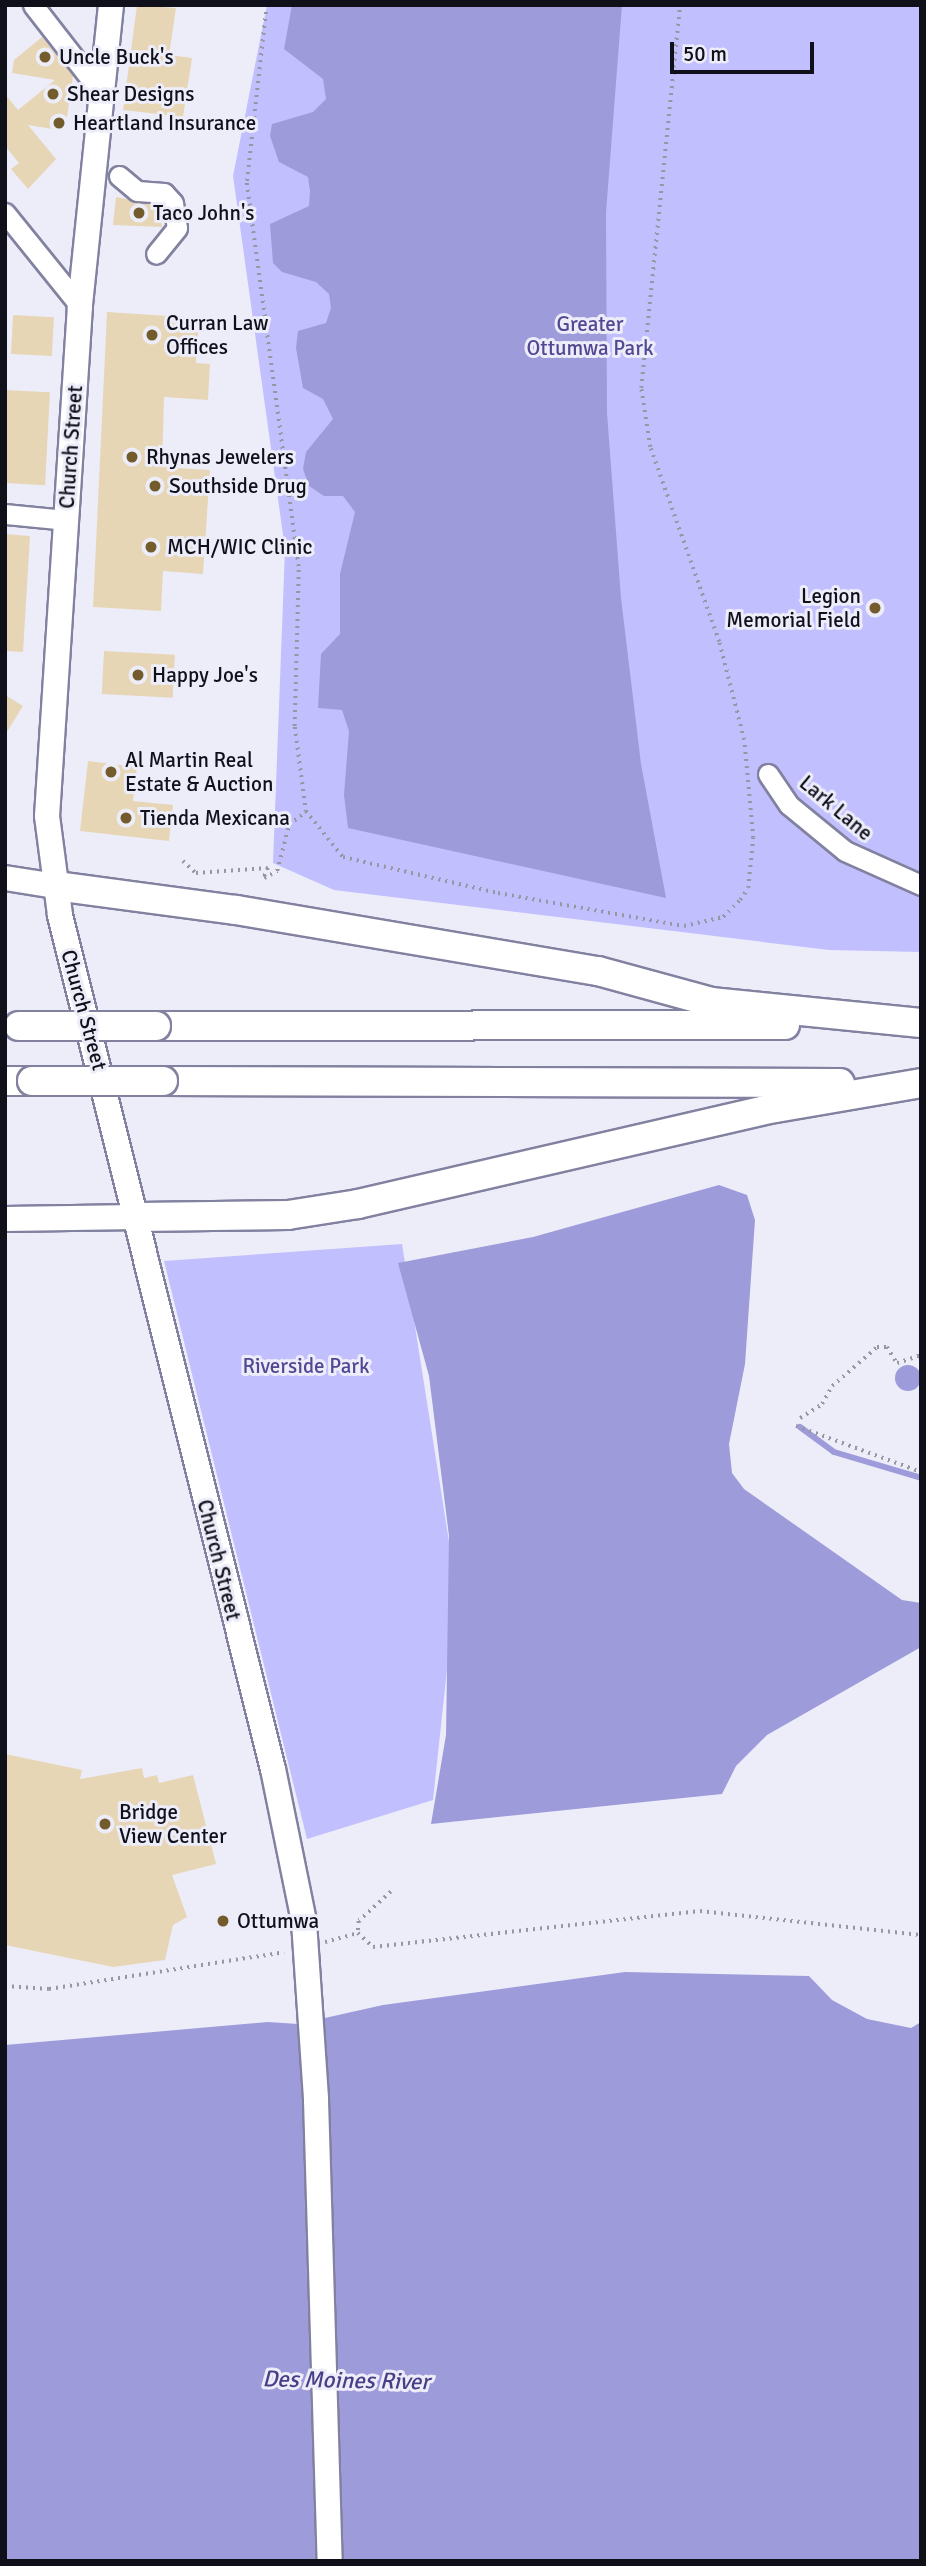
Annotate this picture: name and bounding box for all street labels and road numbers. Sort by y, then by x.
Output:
street label: Church Street [54,384,88,510]
street label: Lark Lane [794,770,878,846]
street label: Church Street [56,947,112,1073]
street label: Church Street [192,1497,246,1623]

